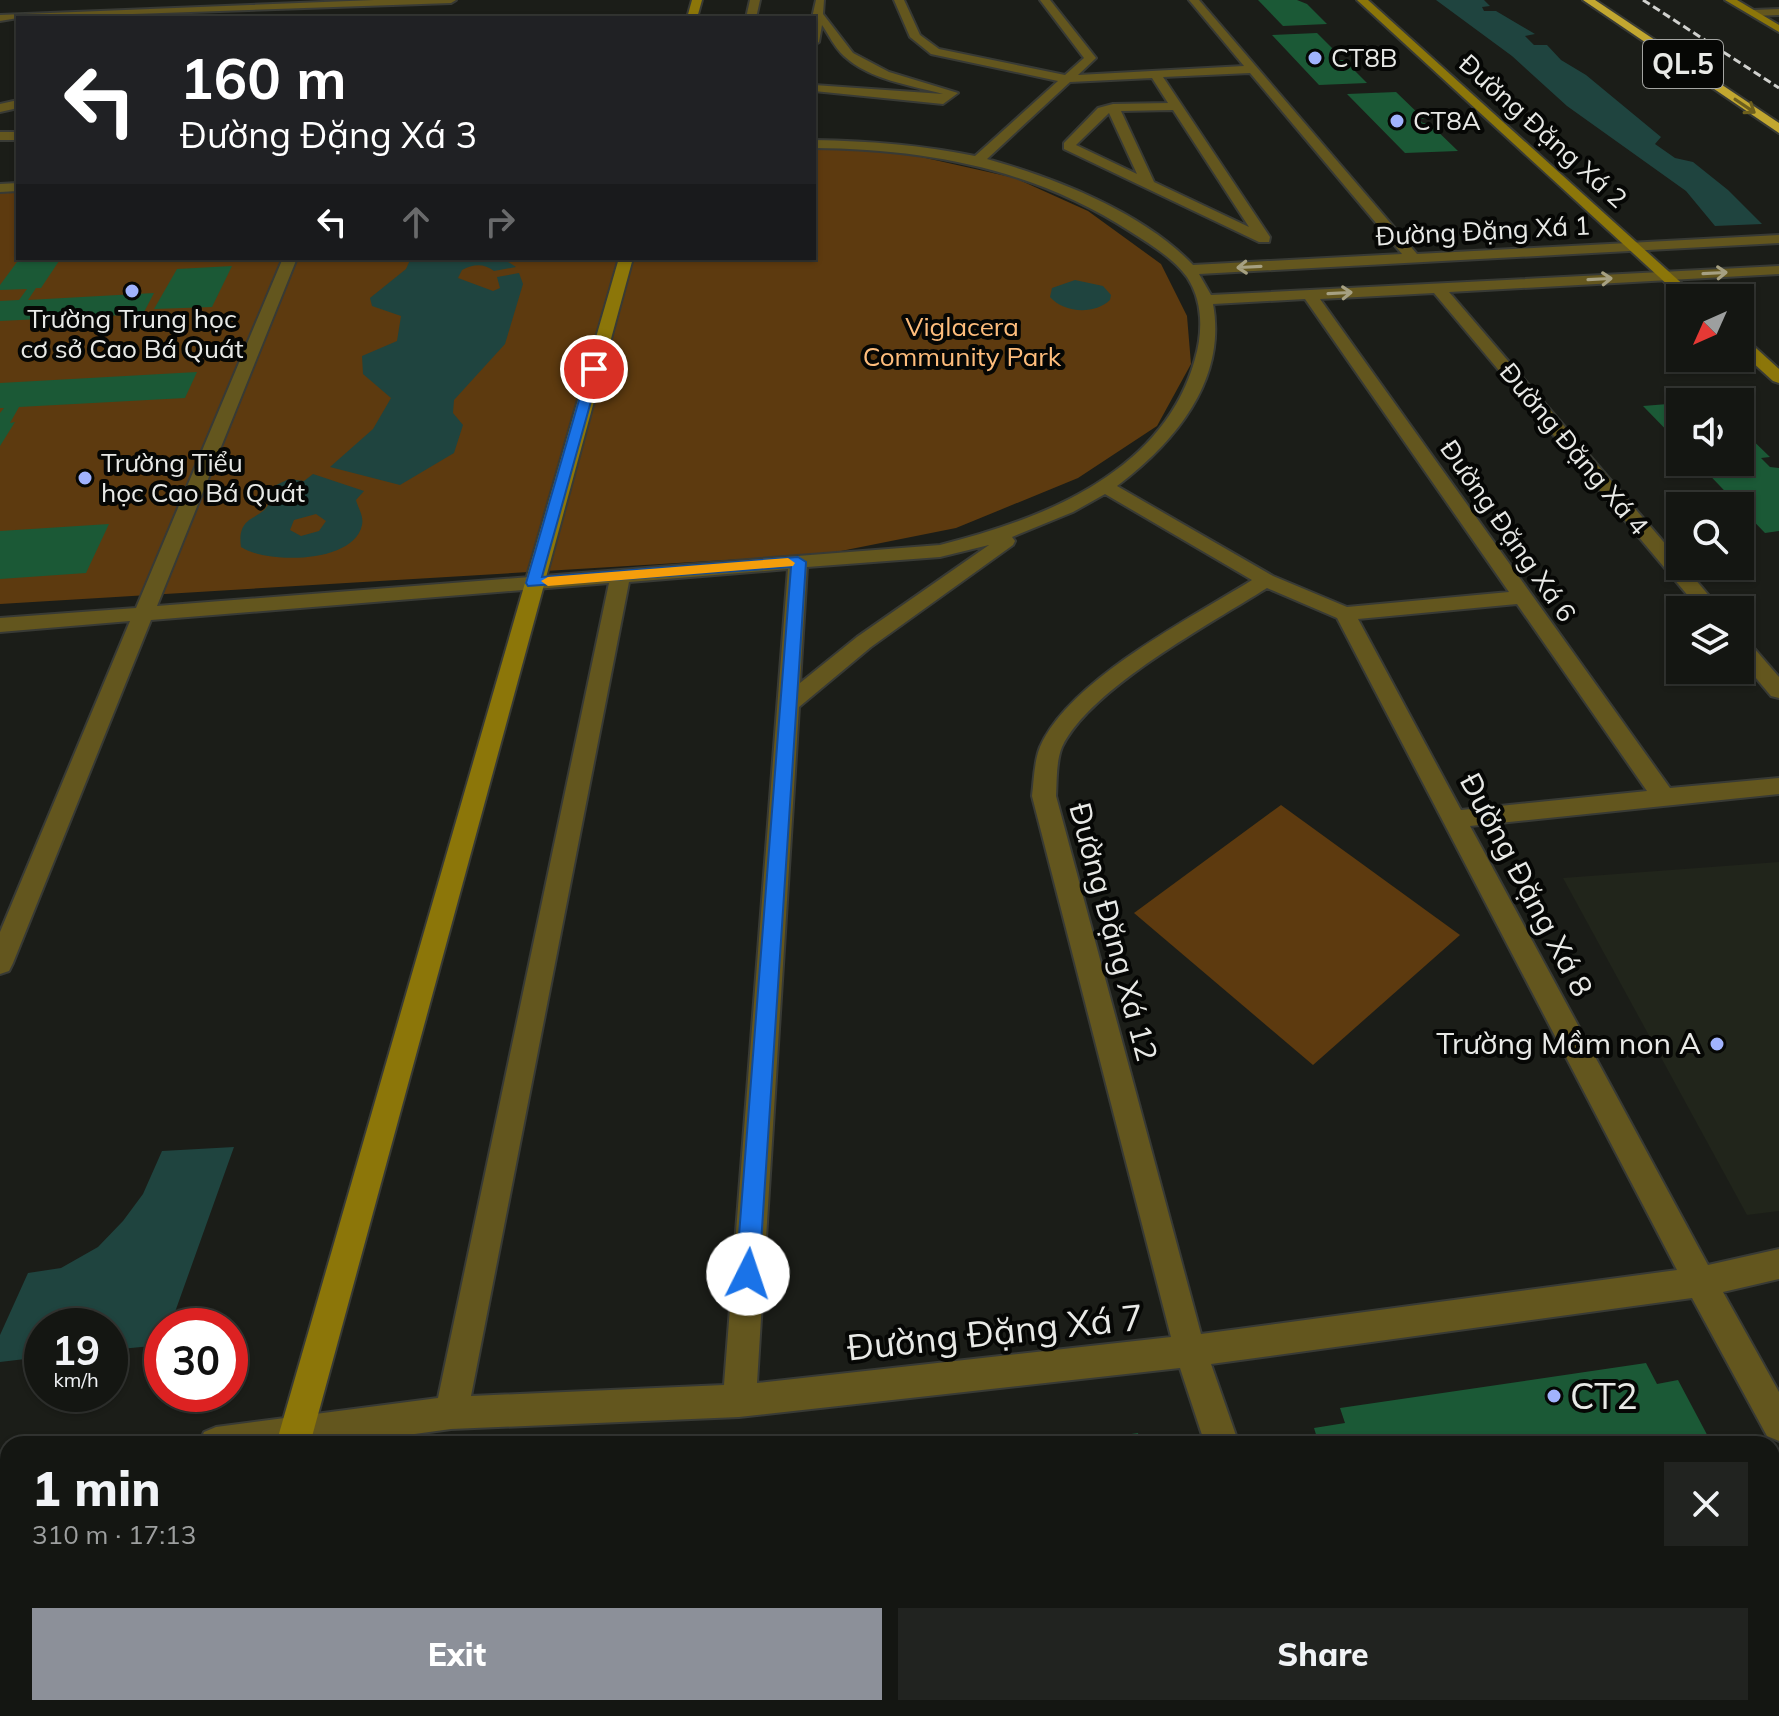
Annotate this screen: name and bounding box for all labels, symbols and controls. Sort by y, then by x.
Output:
road number: QL.5 [1643,40,1723,88]
place label: CT8B [1331,41,1398,74]
text: 160 m [180,43,347,113]
street label: Đường Đặng Xá 2 [1453,47,1634,215]
icon: left [48,48,152,152]
marker: CT8B [1306,49,1324,67]
one-way arrow [1734,98,1756,114]
place label: CT8A [1413,104,1481,137]
text: Đường Đặng Xá 3 [180,112,477,157]
marker: CT8A [1388,112,1406,130]
icon: left [310,200,354,244]
icon: ahead [394,200,438,244]
icon: right [478,200,522,244]
street label: Đường Đặng Xá 1 [1375,208,1591,253]
one-way arrow [1236,260,1263,275]
one-way arrow [1701,266,1728,281]
one-way arrow [1586,272,1613,287]
marker: Trường Trung học cơ sở Cao Bá Quát [123,282,141,300]
north arrow [1666,284,1754,372]
map controls [1666,284,1754,684]
one-way arrow [1326,285,1353,300]
place label: Trường Trung học cơ sở Cao Bá Quát [20,302,244,365]
park label: Viglacera Community Park [863,310,1062,373]
pin [560,335,628,403]
icon: arrive [572,347,616,391]
street label: Đường Đặng Xá 4 [1493,356,1656,541]
button: sound [1666,388,1754,476]
street label: Đường Đặng Xá 6 [1433,433,1583,628]
place label: Trường Tiểu học Cao Bá Quát [101,446,305,509]
marker: Trường Tiểu học Cao Bá Quát [76,469,94,487]
button: search [1666,492,1754,580]
button: layers [1666,596,1754,684]
street label: Đường Đặng Xá 8 [1452,766,1602,1003]
street label: Đường Đặng Xá 12 [1061,799,1167,1065]
place label: Trường Mầm non A [1436,1024,1701,1062]
marker: Trường Mầm non A [1708,1035,1726,1053]
position arrow [706,1232,790,1316]
street label: Đường Đặng Xá 7 [845,1294,1145,1369]
speed limit sign: 30 [144,1308,248,1412]
text: 19 [52,1325,100,1375]
text: km/h [53,1367,99,1392]
place label: CT2 [1570,1373,1638,1418]
marker: CT2 [1545,1387,1563,1405]
text: 1 min [32,1458,161,1518]
button: close [1664,1462,1748,1546]
text: 310 m · 17:13 [32,1518,196,1551]
button: Exit [32,1608,882,1700]
button: Share [898,1608,1748,1700]

